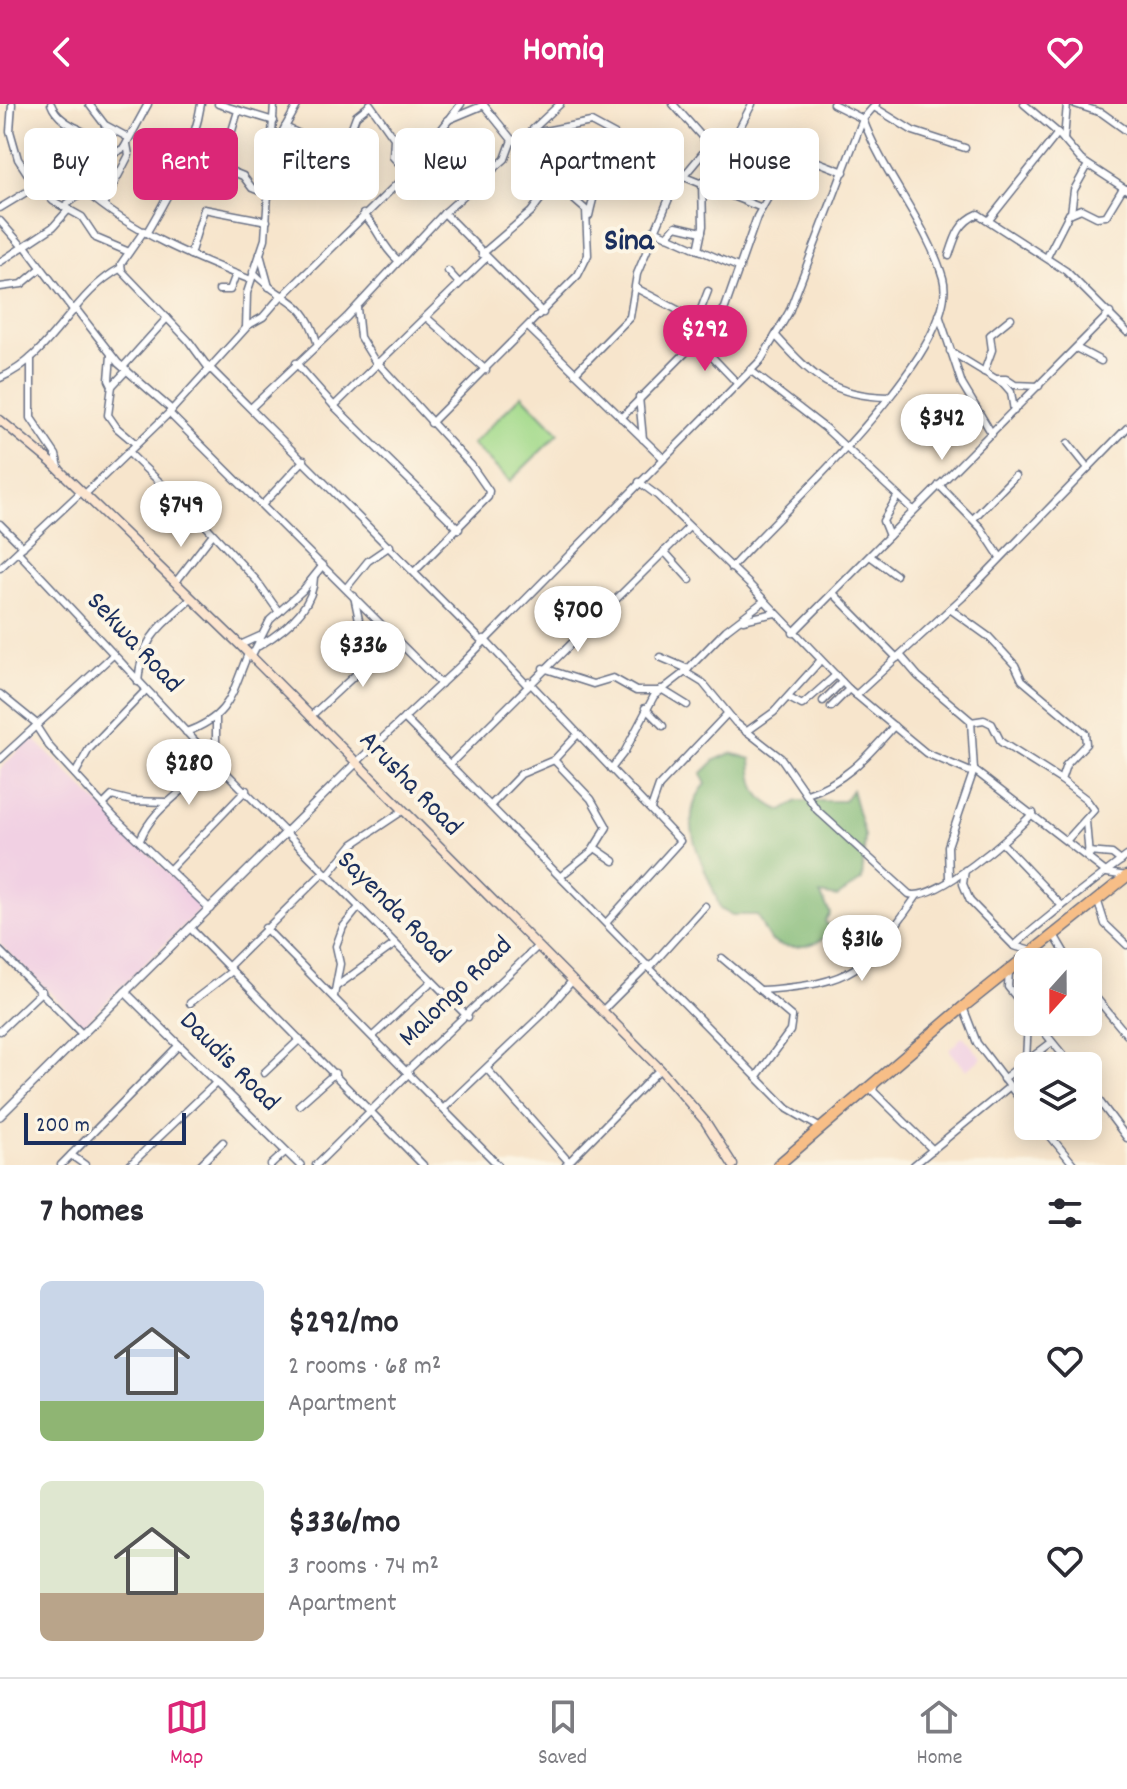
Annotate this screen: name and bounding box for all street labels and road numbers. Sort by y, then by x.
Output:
street label: Sekwa Road [75,584,191,704]
street label: Arusha Road [348,723,470,847]
street label: Sayenda Road [326,843,458,975]
street label: Malongo Road [391,928,523,1058]
street label: Daudis Road [168,1003,288,1123]

